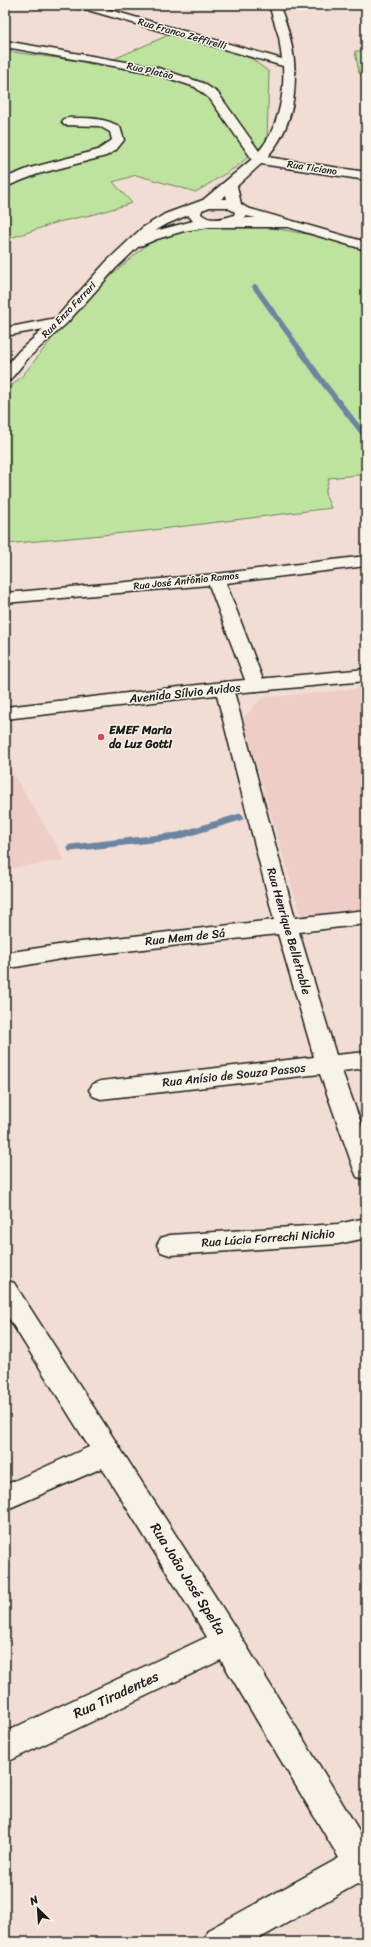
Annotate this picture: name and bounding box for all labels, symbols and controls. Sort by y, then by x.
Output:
street label: Rua Franco Zeffirelli [136,13,230,56]
street label: Rua Platão [125,57,175,85]
street label: Rua Ticiano [286,155,338,181]
street label: Rua Enzo Ferrari [37,277,101,342]
street label: Rua José Antônio Ramos [132,566,240,595]
street label: Avenida Sílvio Avidos [127,676,242,710]
place label: EMEF Maria da Luz Gotti [109,719,173,755]
marker: EMEF Maria da Luz Gotti [96,732,106,742]
street label: Rua Henrique Belletrable [260,865,318,997]
street label: Rua Mem de Sá [144,922,226,952]
street label: Rua Anísio de Souza Passos [161,1056,307,1093]
street label: Rua Lúcia Forrechi Nichio [201,1222,335,1254]
street label: Rua João José Spelta [143,1518,233,1640]
street label: Rua Tiradentes [69,1664,164,1726]
north arrow [18,1889,58,1929]
text: N [26,1890,42,1911]

